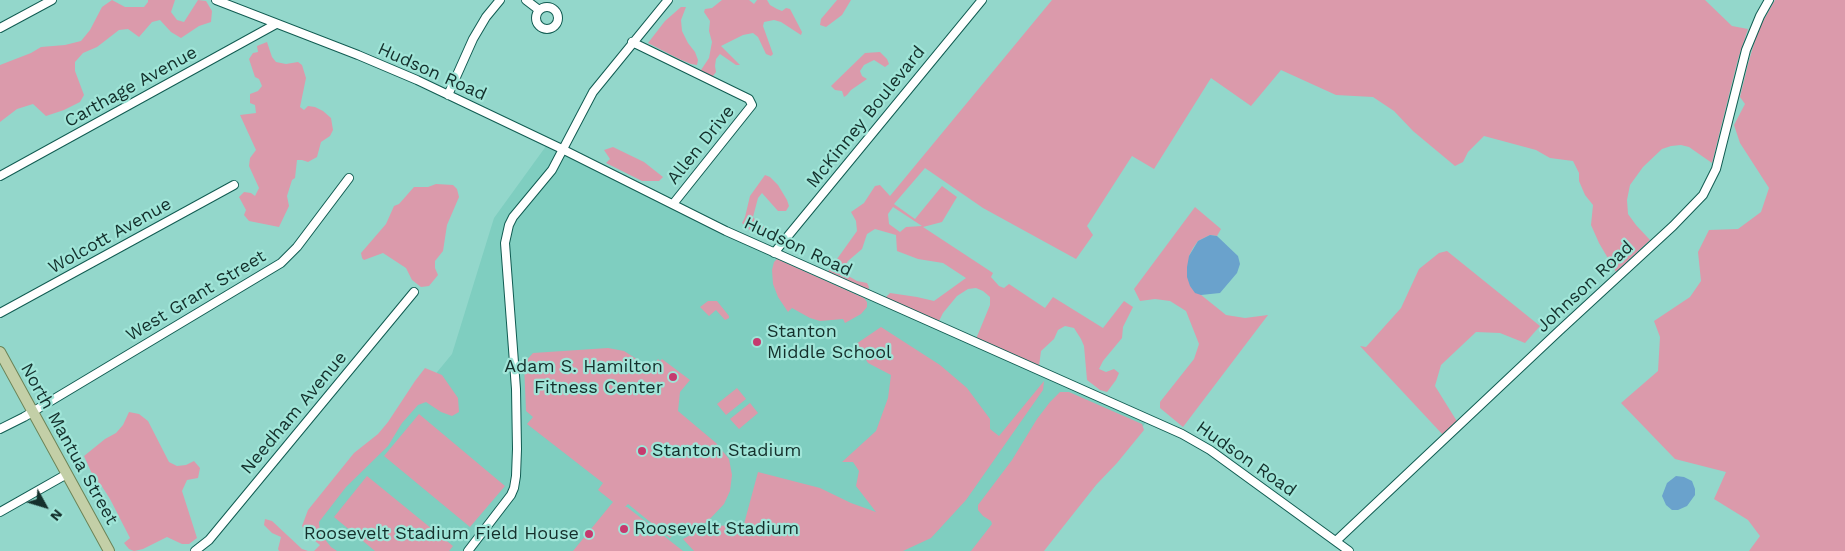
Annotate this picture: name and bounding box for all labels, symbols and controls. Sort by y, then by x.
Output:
street label: Hudson Road [374,38,490,106]
street label: Carthage Avenue [61,42,201,132]
street label: McKinney Boulevard [802,42,930,192]
street label: Allen Drive [663,101,739,189]
street label: Wolcott Avenue [45,193,175,279]
street label: Hudson Road [740,212,856,282]
street label: Johnson Road [1532,237,1638,337]
street label: West Grant Street [122,246,270,346]
place label: Stanton Middle School [767,321,892,364]
marker: Stanton Middle School [751,336,763,348]
street label: Needham Avenue [236,347,352,479]
place label: Adam S. Hamilton Fitness Center [504,356,663,398]
street label: North Mantua Street [16,360,122,528]
marker: Adam S. Hamilton Fitness Center [667,371,679,383]
street label: Hudson Road [1192,417,1300,501]
place label: Stanton Stadium [652,440,802,462]
marker: Stanton Stadium [636,445,648,457]
north arrow [20,481,70,531]
place label: Roosevelt Stadium [634,518,799,540]
place label: Roosevelt Stadium Field House [304,523,579,545]
marker: Roosevelt Stadium [618,523,630,535]
marker: Roosevelt Stadium Field House [583,528,595,540]

